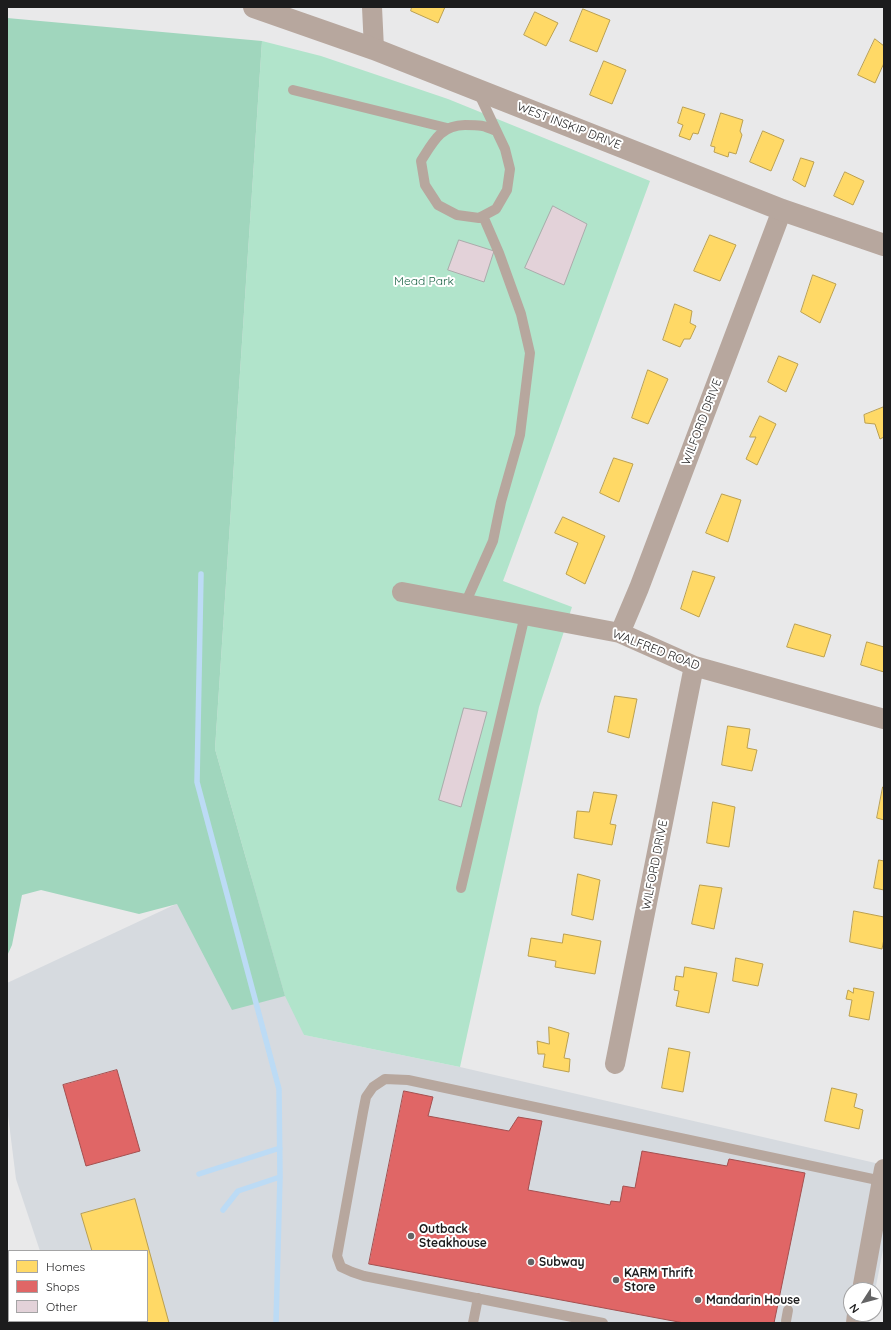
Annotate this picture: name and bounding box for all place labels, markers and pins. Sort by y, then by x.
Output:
place label: Outback Steakhouse [419,1222,487,1250]
marker: Outback Steakhouse [406,1231,416,1241]
place label: Subway [539,1255,585,1269]
marker: Subway [526,1257,536,1267]
place label: KARM Thrift Store [624,1266,694,1294]
marker: KARM Thrift Store [611,1275,621,1285]
place label: Mandarin House [706,1293,800,1307]
marker: Mandarin House [693,1295,703,1305]

